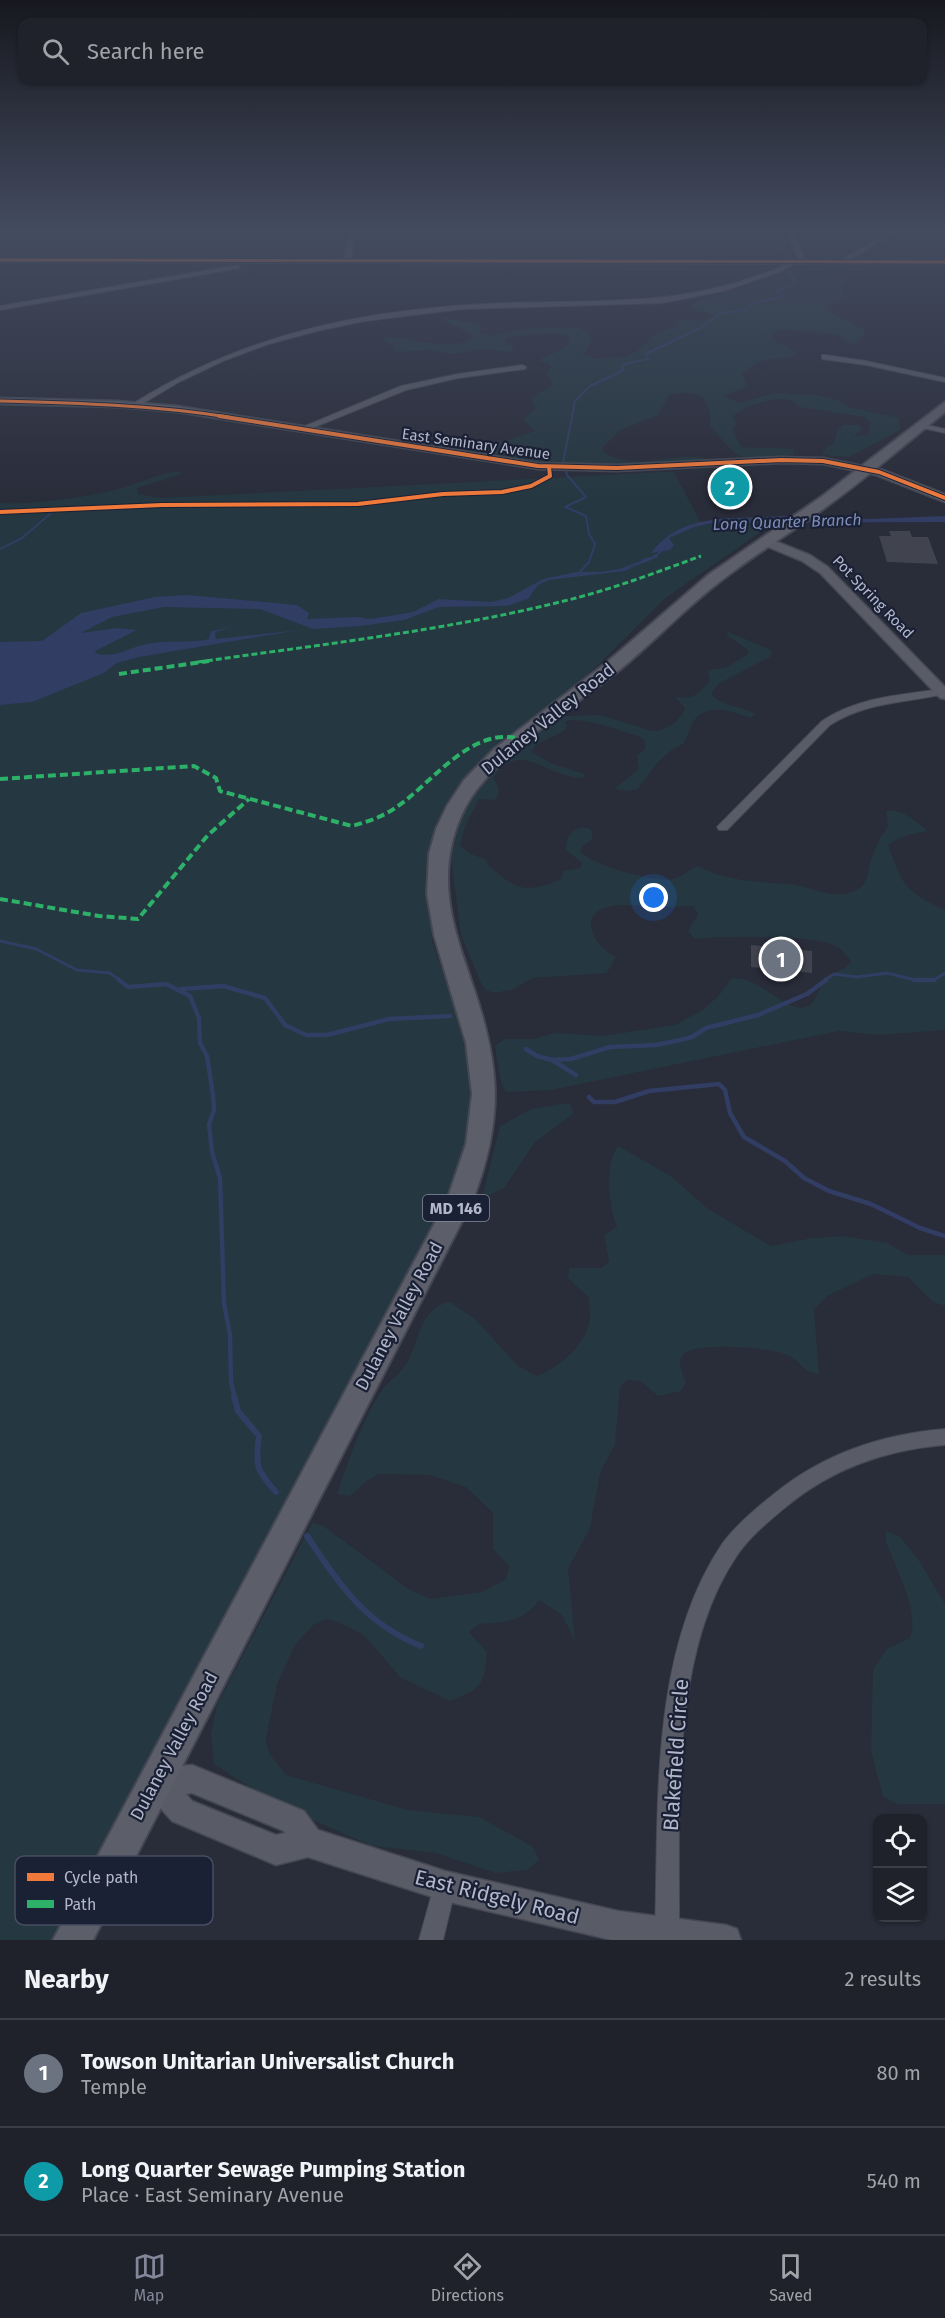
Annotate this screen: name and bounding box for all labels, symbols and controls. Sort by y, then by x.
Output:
search box [18,18,927,84]
icon: search [39,35,72,68]
text: Search here [87,38,205,65]
street label: East Seminary Avenue [401,425,551,463]
pin: 2 [710,464,750,510]
water label: Long Quarter Branch [712,510,862,534]
street label: Pot Spring Road [829,552,917,642]
street label: Dulaney Valley Road [477,658,619,780]
your location [639,883,668,912]
pin: 1 [762,936,800,982]
road number: MD 146 [423,1195,489,1221]
street label: Dulaney Valley Road [351,1238,447,1394]
street label: Dulaney Valley Road [126,1668,222,1824]
street label: Blakefield Circle [658,1678,694,1832]
map controls [873,1814,927,1922]
button: locate [873,1814,927,1868]
legend [15,1856,213,1925]
street label: East Ridgely Road [412,1864,582,1930]
text: Cycle path [64,1868,138,1887]
button: layers [873,1868,927,1922]
text: Path [64,1895,96,1914]
text: Nearby [24,1964,109,1995]
text: 2 results [844,1967,921,1991]
text: Towson Unitarian Universalist Church [81,2048,454,2075]
text: 1 [39,2061,48,2085]
text: 80 m [876,2061,921,2085]
text: Temple [81,2075,147,2099]
text: Long Quarter Sewage Pumping Station [81,2156,466,2183]
text: 2 [38,2169,49,2193]
text: 540 m [867,2169,921,2193]
text: Place · East Seminary Avenue [81,2183,344,2207]
tab: Map [133,2250,166,2305]
tab: Directions [431,2250,504,2305]
tab: Saved [769,2250,812,2305]

